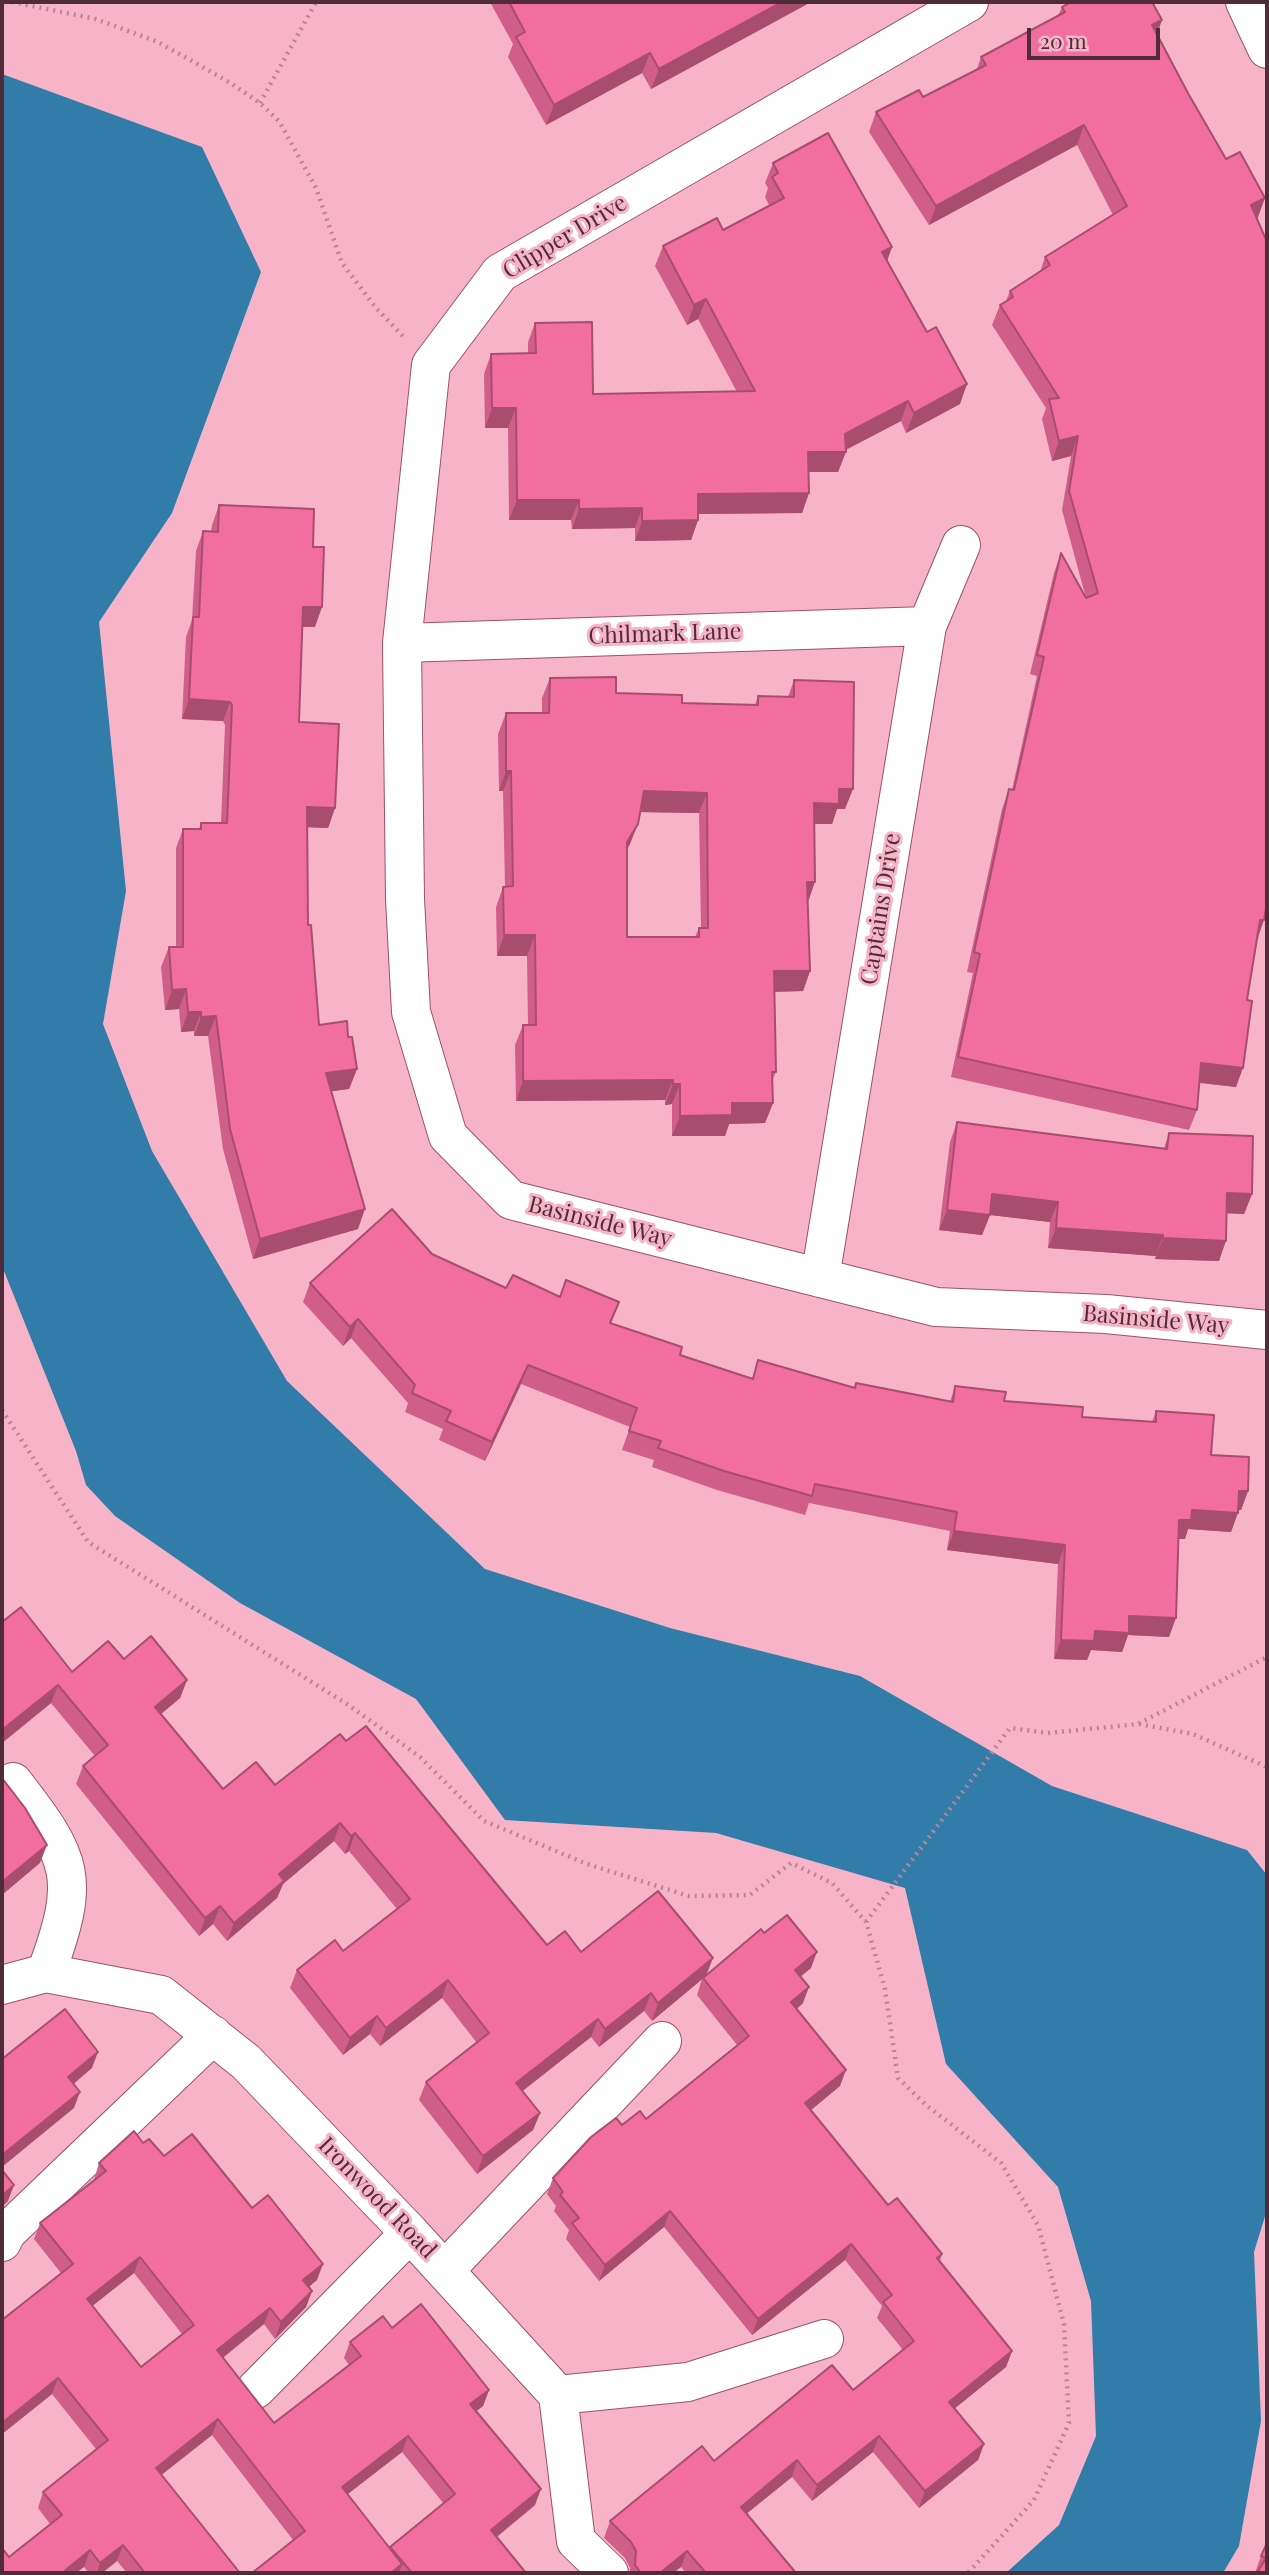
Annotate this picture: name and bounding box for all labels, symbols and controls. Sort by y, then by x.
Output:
scale bar [1031,14,1164,58]
text: 20 m [1040,26,1087,54]
street label: Clipper Drive [498,189,632,285]
street label: Chilmark Lane [588,618,742,650]
street label: Captains Drive [855,831,907,987]
street label: Basinside Way [525,1191,675,1253]
street label: Basinside Way [1082,1300,1230,1340]
street label: Ironwood Road [312,2132,442,2264]

